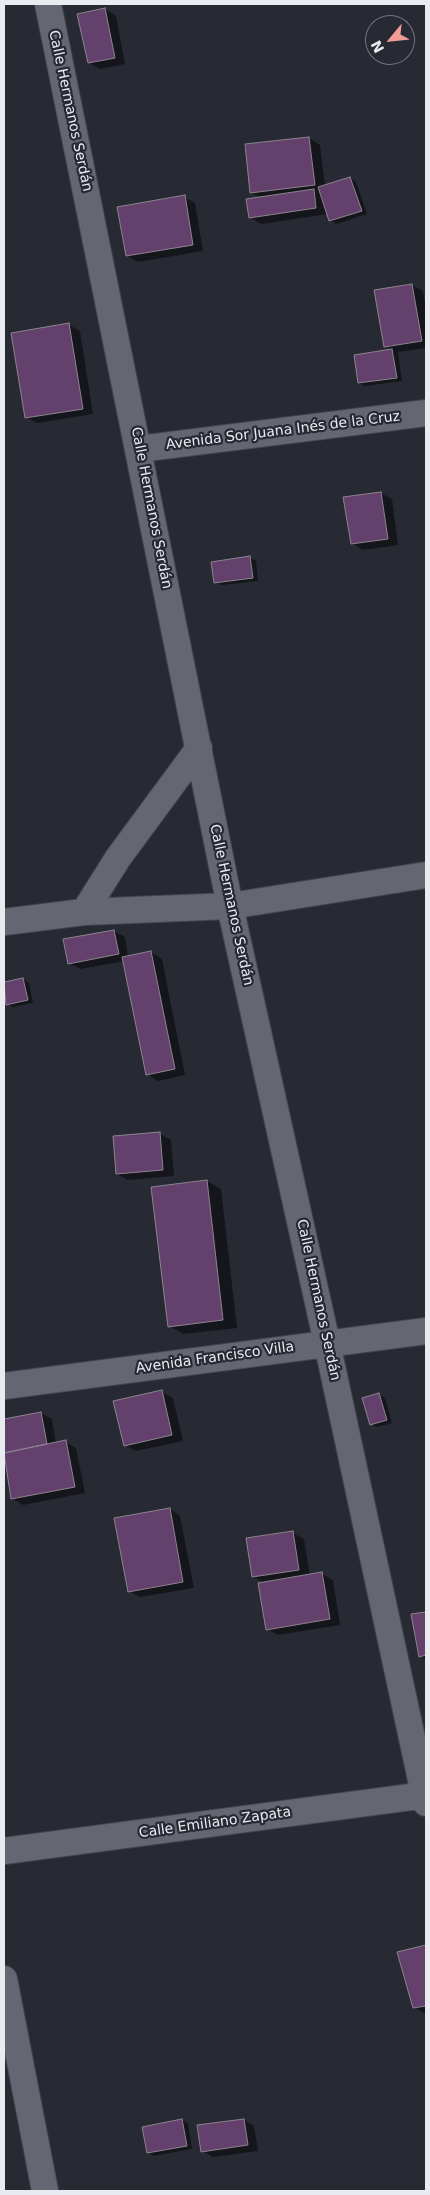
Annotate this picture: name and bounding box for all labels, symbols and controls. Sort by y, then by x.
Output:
north arrow [365,15,415,65]
street label: Calle Hermanos Serdán [45,29,95,193]
text: N [368,38,387,56]
street label: Avenida Sor Juana Inés de la Cruz [165,408,401,454]
street label: Calle Hermanos Serdán [127,426,175,590]
street label: Calle Hermanos Serdán [206,823,256,987]
street label: Calle Hermanos Serdán [293,1218,343,1382]
street label: Avenida Francisco Villa [135,1339,295,1377]
street label: Calle Emiliano Zapata [138,1804,292,1842]

